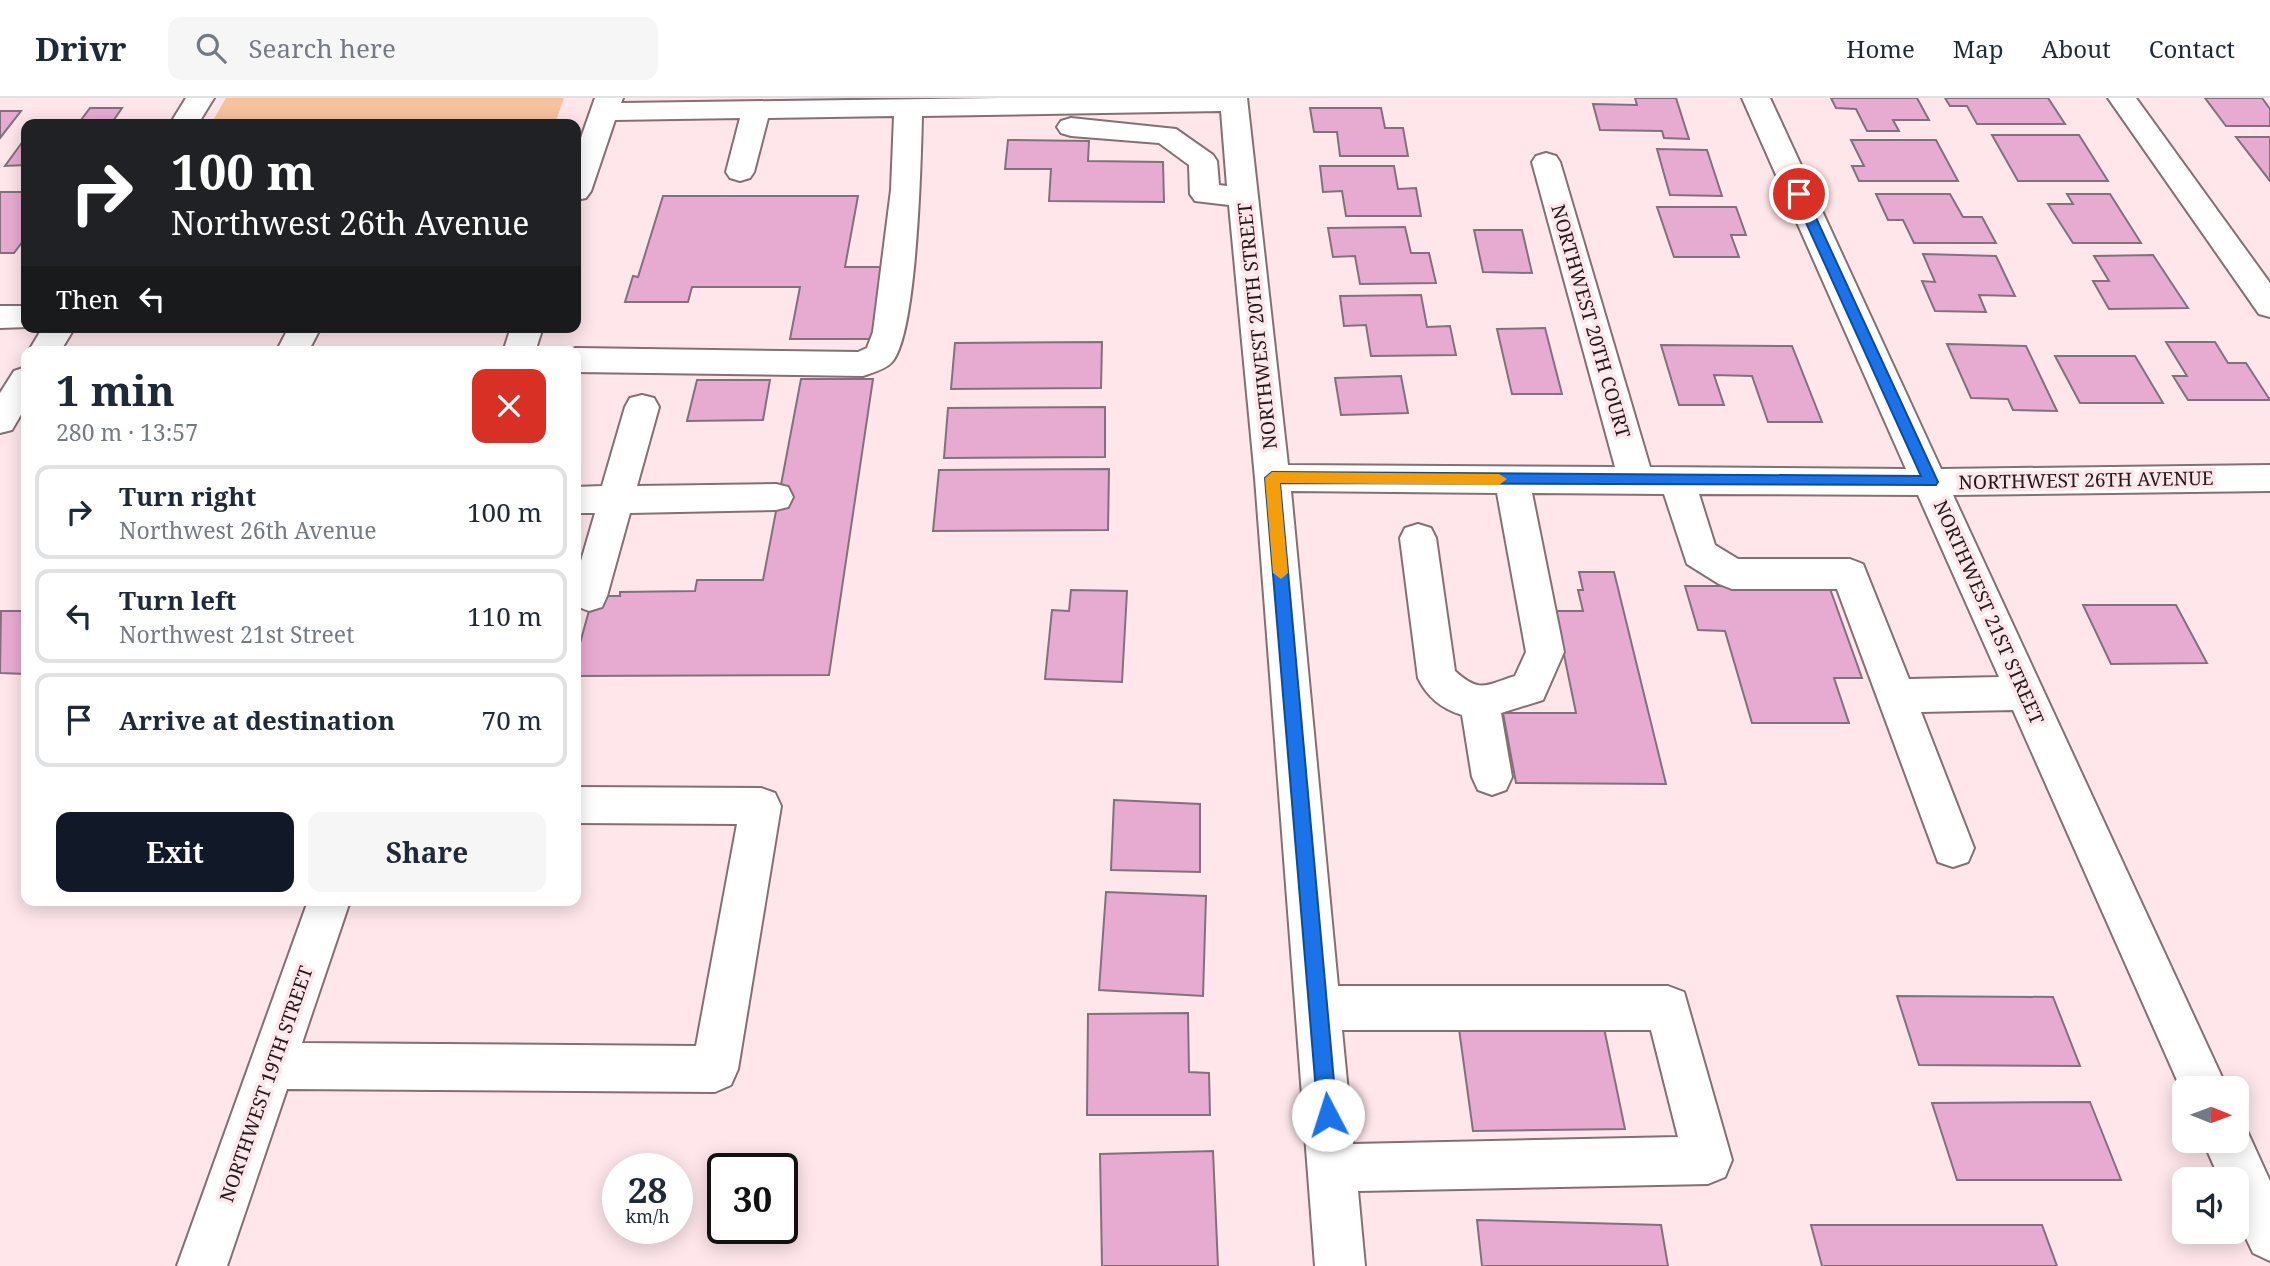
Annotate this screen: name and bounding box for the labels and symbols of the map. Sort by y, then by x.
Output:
pin [1769,164,1829,224]
street label: NORTHWEST 20TH STREET [1231,201,1283,451]
street label: NORTHWEST 20TH COURT [1545,201,1637,441]
street label: NORTHWEST 26TH AVENUE [1958,465,2214,495]
street label: NORTHWEST 21ST STREET [1928,496,2050,729]
street label: NORTHWEST 19TH STREET [213,962,319,1205]
north arrow [2172,1076,2249,1153]
position arrow [1291,1078,1365,1152]
speed limit sign: 30 [707,1153,798,1244]

